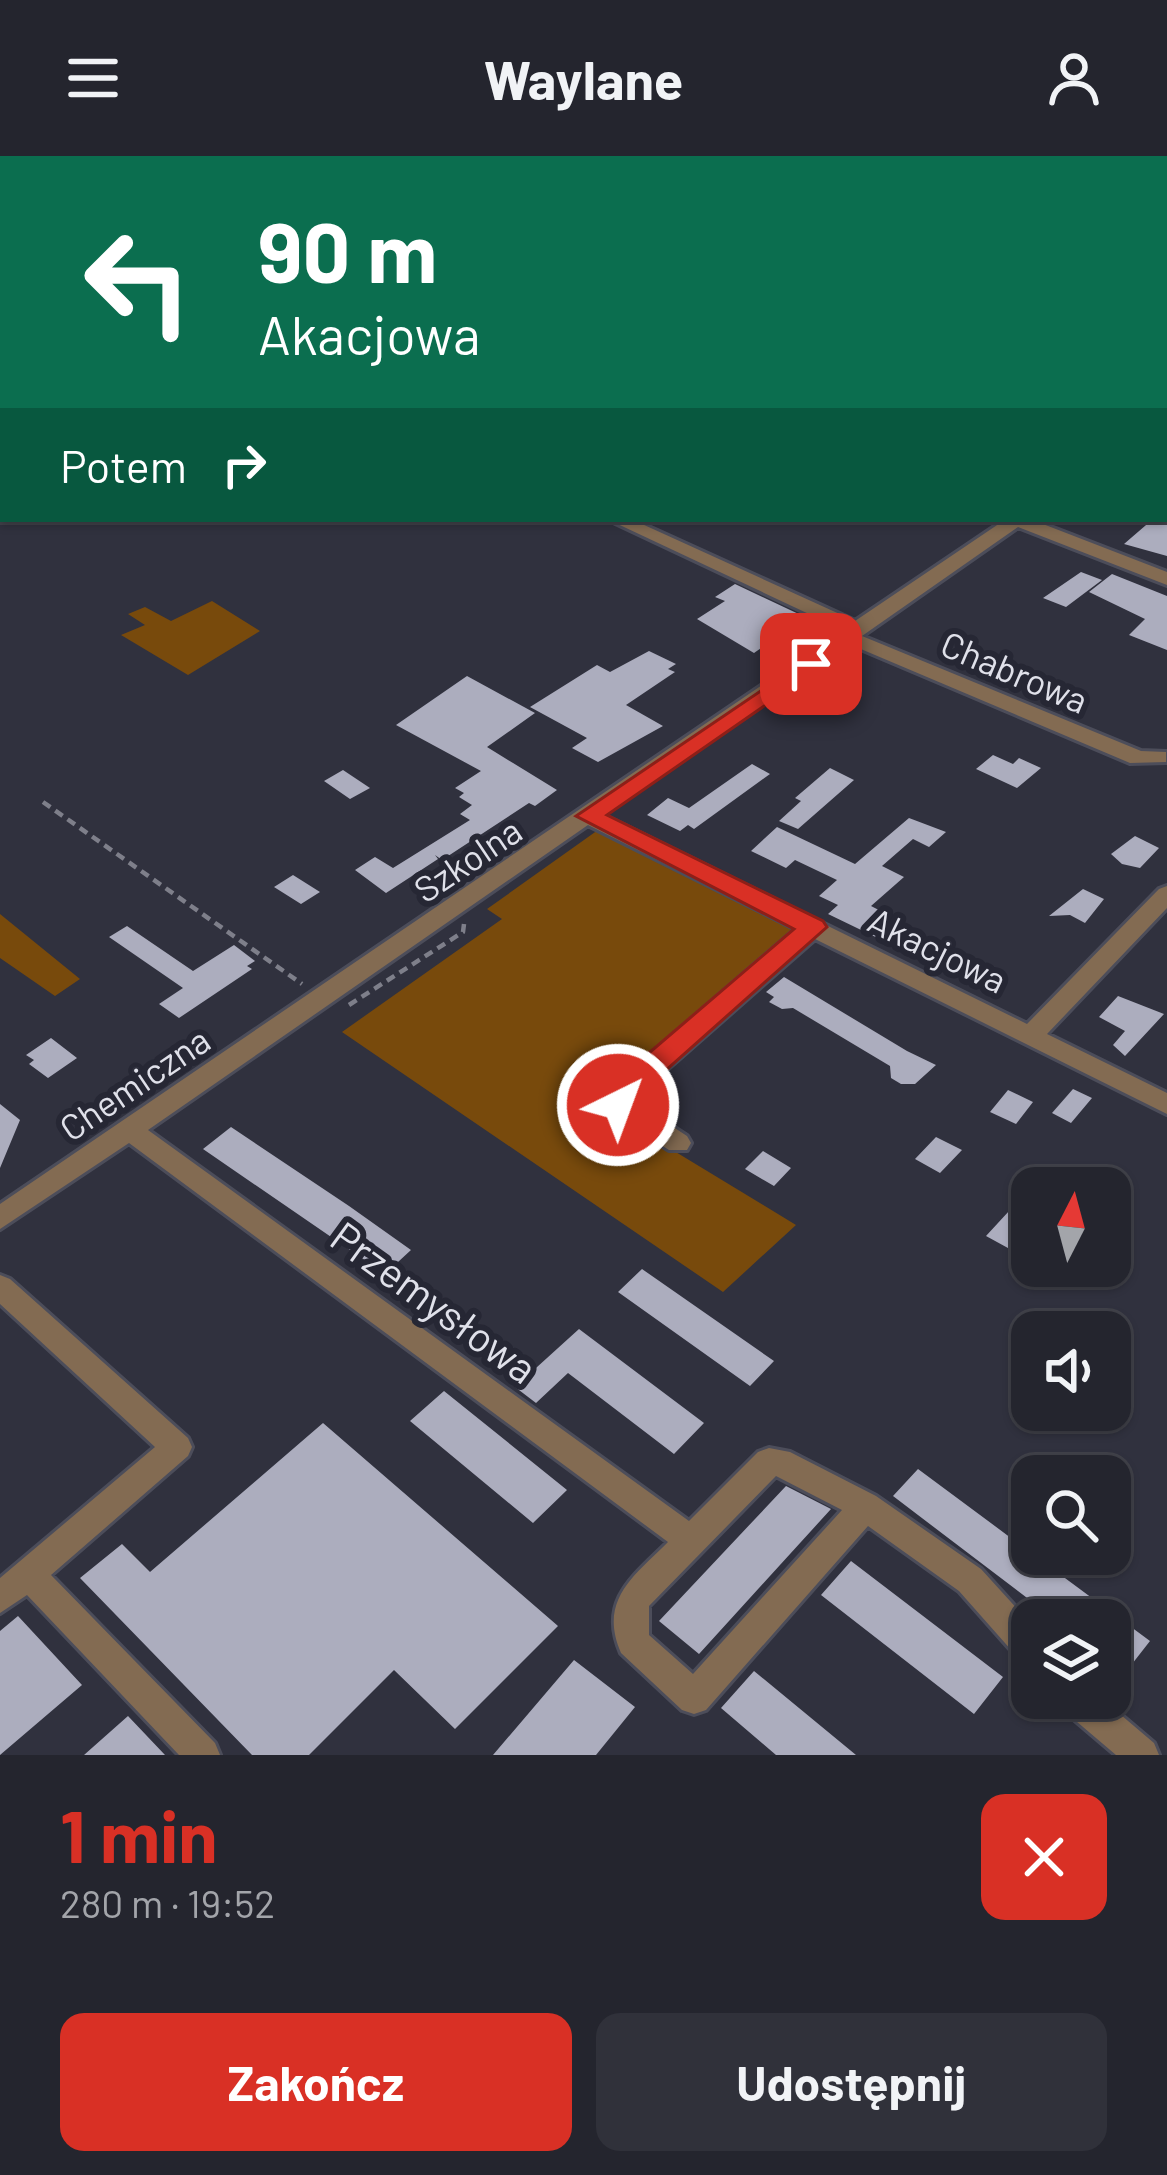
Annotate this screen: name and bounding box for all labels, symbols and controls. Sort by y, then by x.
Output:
icon: menu [60,45,126,111]
icon: person [1041,45,1107,111]
text: Waylane [484,46,683,111]
text: 90 m [258,199,437,300]
icon: left [60,204,216,360]
text: Akacjowa [258,301,481,366]
icon: right [211,432,277,498]
text: Potem [60,438,187,492]
pin [760,613,862,715]
street label: Chabrowa [935,621,1095,721]
icon: arrive [778,631,844,697]
street label: Szkolna [405,808,529,910]
street label: Akacjowa [862,897,1014,1001]
street label: Chemiczna [51,1017,217,1149]
position arrow [555,1042,681,1168]
north arrow [1011,1167,1131,1287]
map controls [1011,1167,1131,1719]
street label: Przemysłowa [322,1210,547,1393]
button: sound [1011,1311,1131,1431]
button: search [1011,1455,1131,1575]
button: layers [1011,1599,1131,1719]
text: 1 min [60,1791,218,1877]
button: close [981,1794,1107,1920]
text: 280 m · 19:52 [60,1879,275,1926]
button: Zakończ [60,2013,572,2151]
button: Udostępnij [596,2013,1107,2151]

